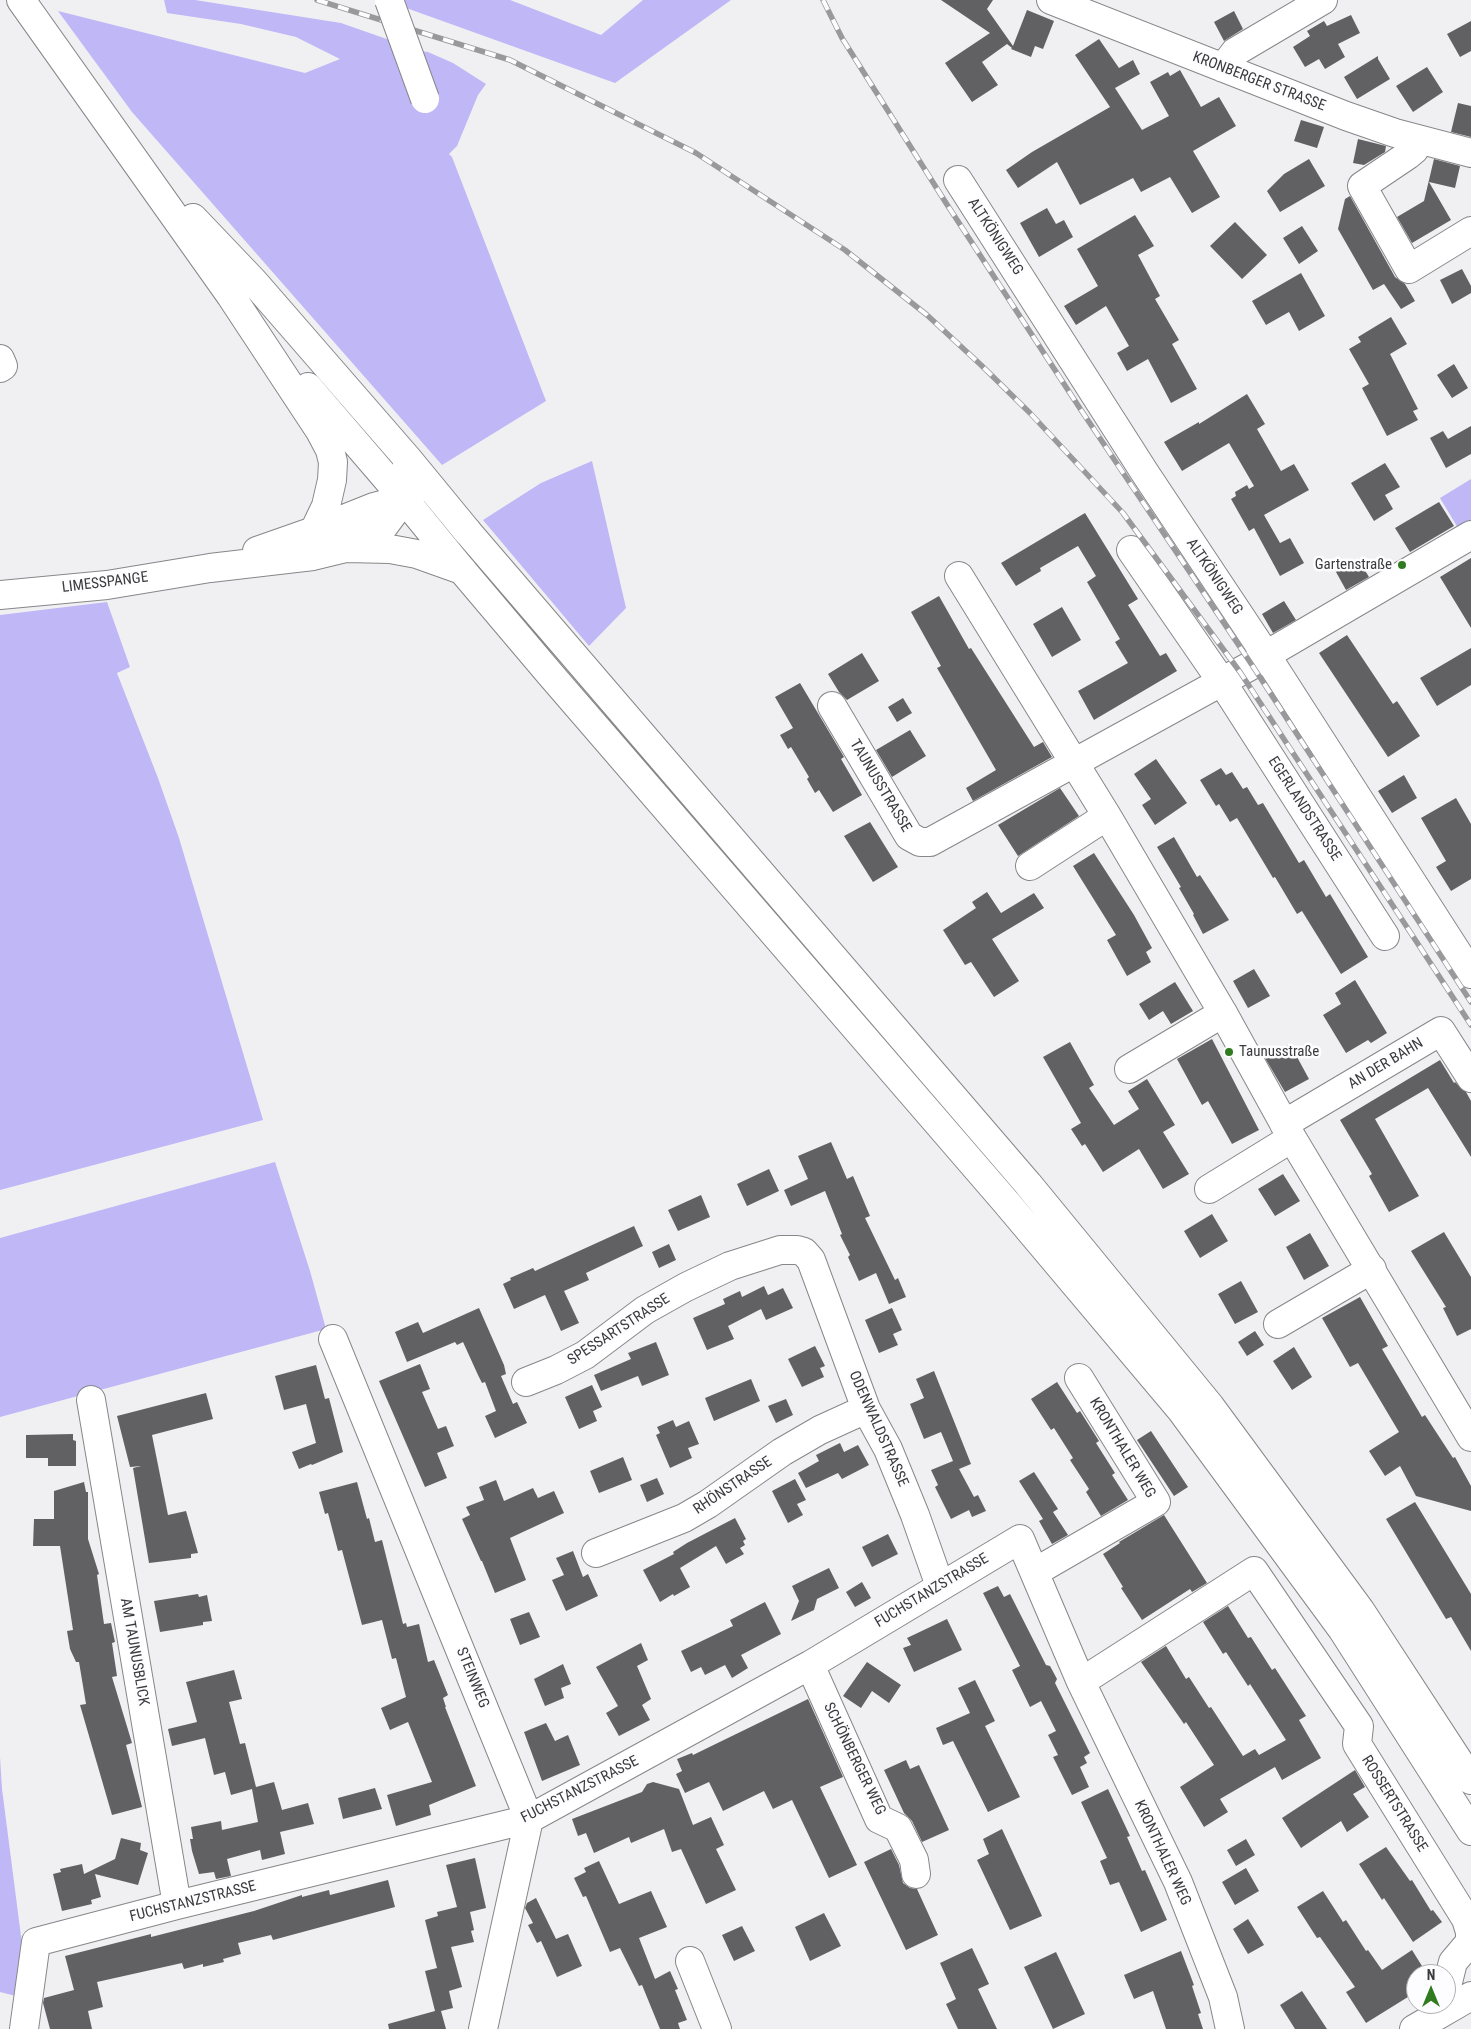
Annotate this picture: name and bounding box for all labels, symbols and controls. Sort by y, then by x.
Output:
street label: KRONBERGER STRASSE [1190,48,1328,116]
street label: ALTKÖNIGWEG [963,195,1027,279]
street label: ALTKÖNIGWEG [1182,535,1246,619]
place label: Gartenstraße [1315,556,1392,574]
marker: Gartenstraße [1396,559,1408,571]
street label: LIMESSPANGE [61,569,149,597]
street label: TAUNUSSTRASSE [845,736,915,836]
street label: EGERLANDSTRASSE [1264,753,1344,865]
street label: AN DER BAHN [1345,1035,1427,1093]
place label: Taunusstraße [1239,1043,1319,1061]
marker: Taunusstraße [1223,1046,1235,1058]
street label: SPESSARTSTRASSE [565,1290,673,1370]
street label: ODENWALDSTRASSE [844,1368,912,1490]
street label: KRONTHALER WEG [1085,1395,1159,1501]
street label: RHÖNSTRASSE [690,1453,776,1519]
street label: FUCHSTANZSTRASSE [872,1550,992,1632]
street label: AM TAUNUSBLICK [116,1597,152,1707]
street label: STEINWEG [452,1645,492,1711]
street label: SCHÖNBERGER WEG [819,1700,889,1818]
street label: ROSSERTSTRASSE [1357,1752,1431,1856]
street label: FUCHSTANZSTRASSE [518,1753,642,1827]
street label: KRONTHALER WEG [1130,1798,1194,1908]
street label: FUCHSTANZSTRASSE [128,1878,258,1926]
north arrow [1406,1964,1456,2014]
text: N [1427,1967,1435,1983]

